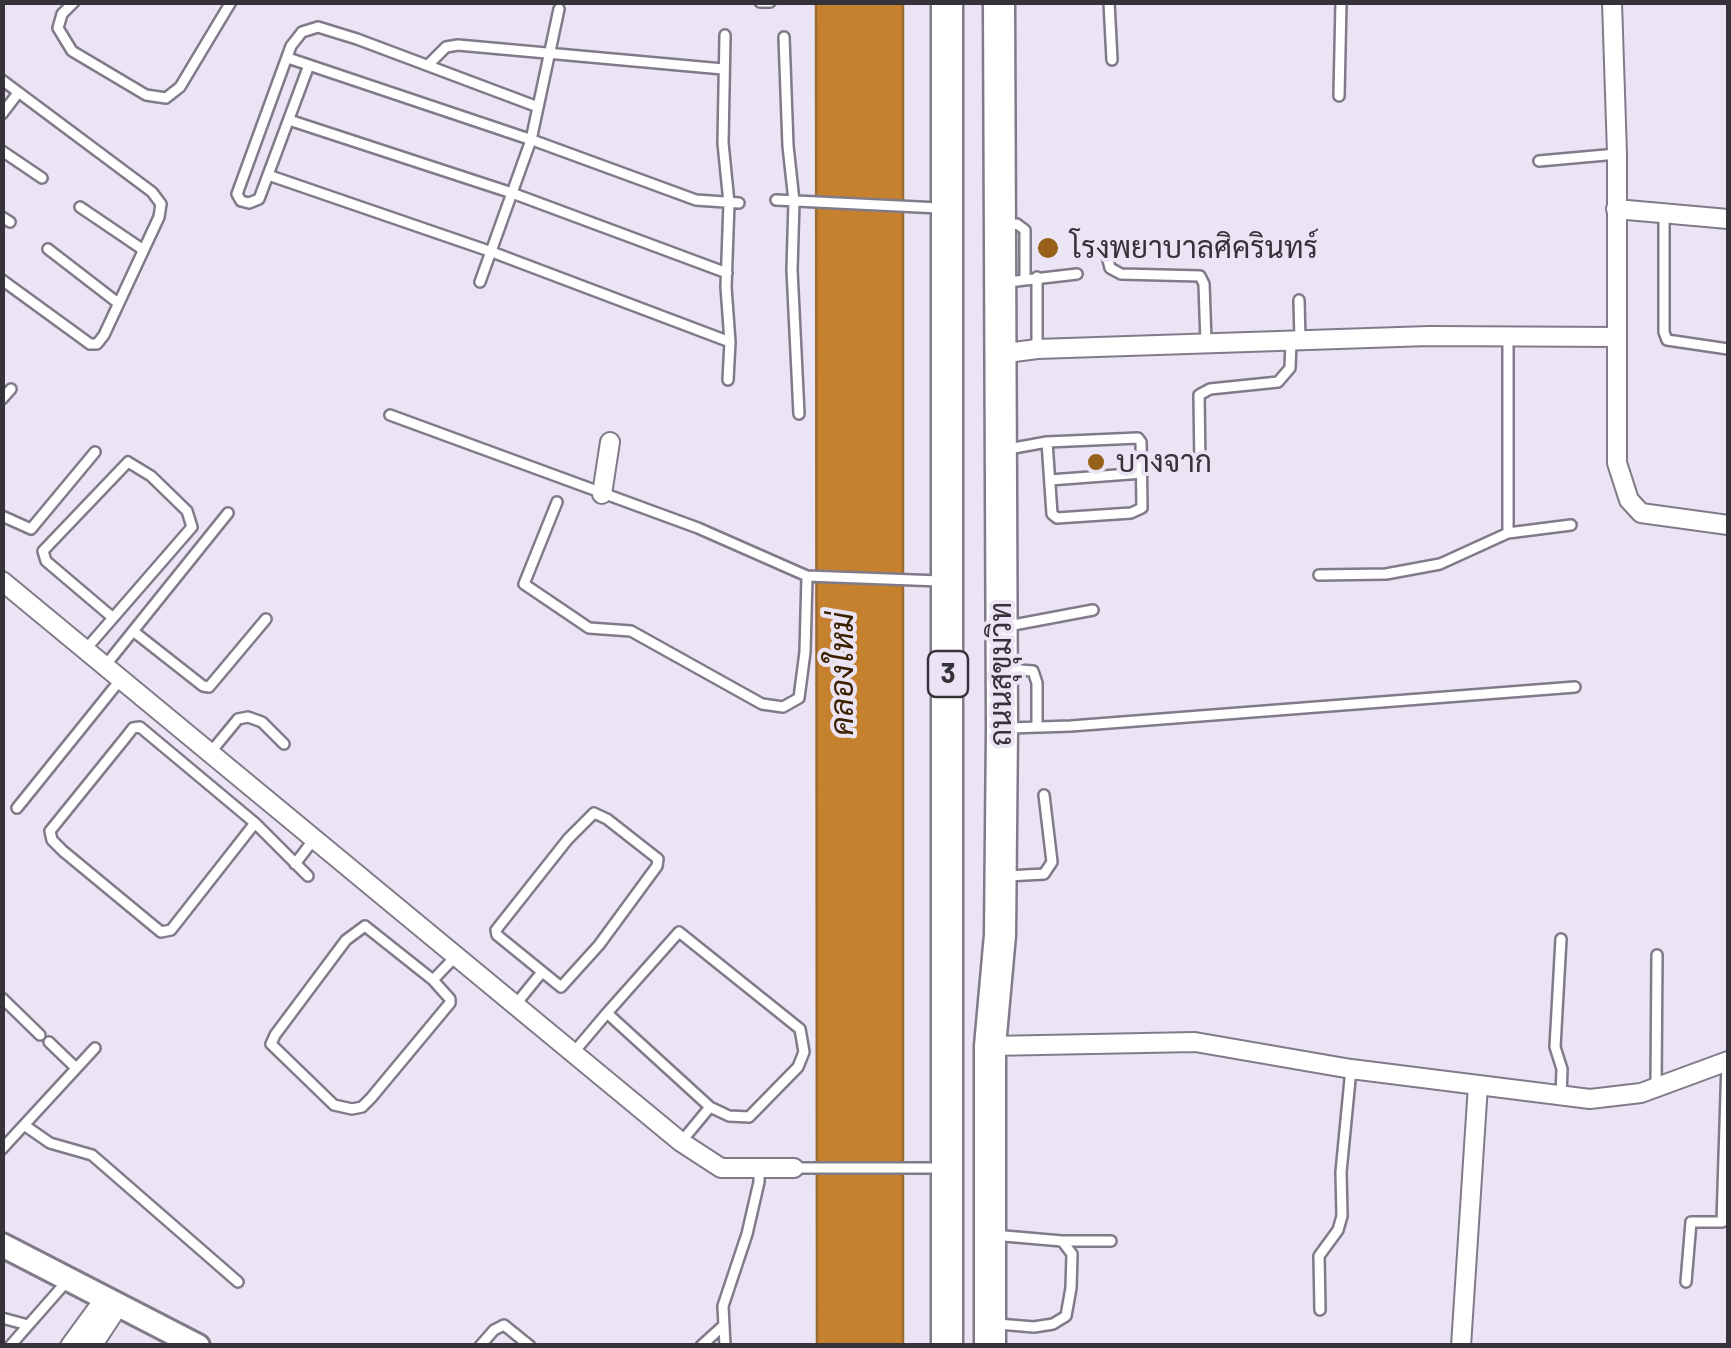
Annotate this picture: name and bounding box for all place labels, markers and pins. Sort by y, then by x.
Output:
place label: โรงพยาบาลศิครินทร์ [1070,230,1318,266]
marker: โรงพยาบาลศิครินทร์ [1035,235,1061,261]
place label: บางจาก [1116,444,1212,480]
marker: บางจาก [1085,451,1107,473]

